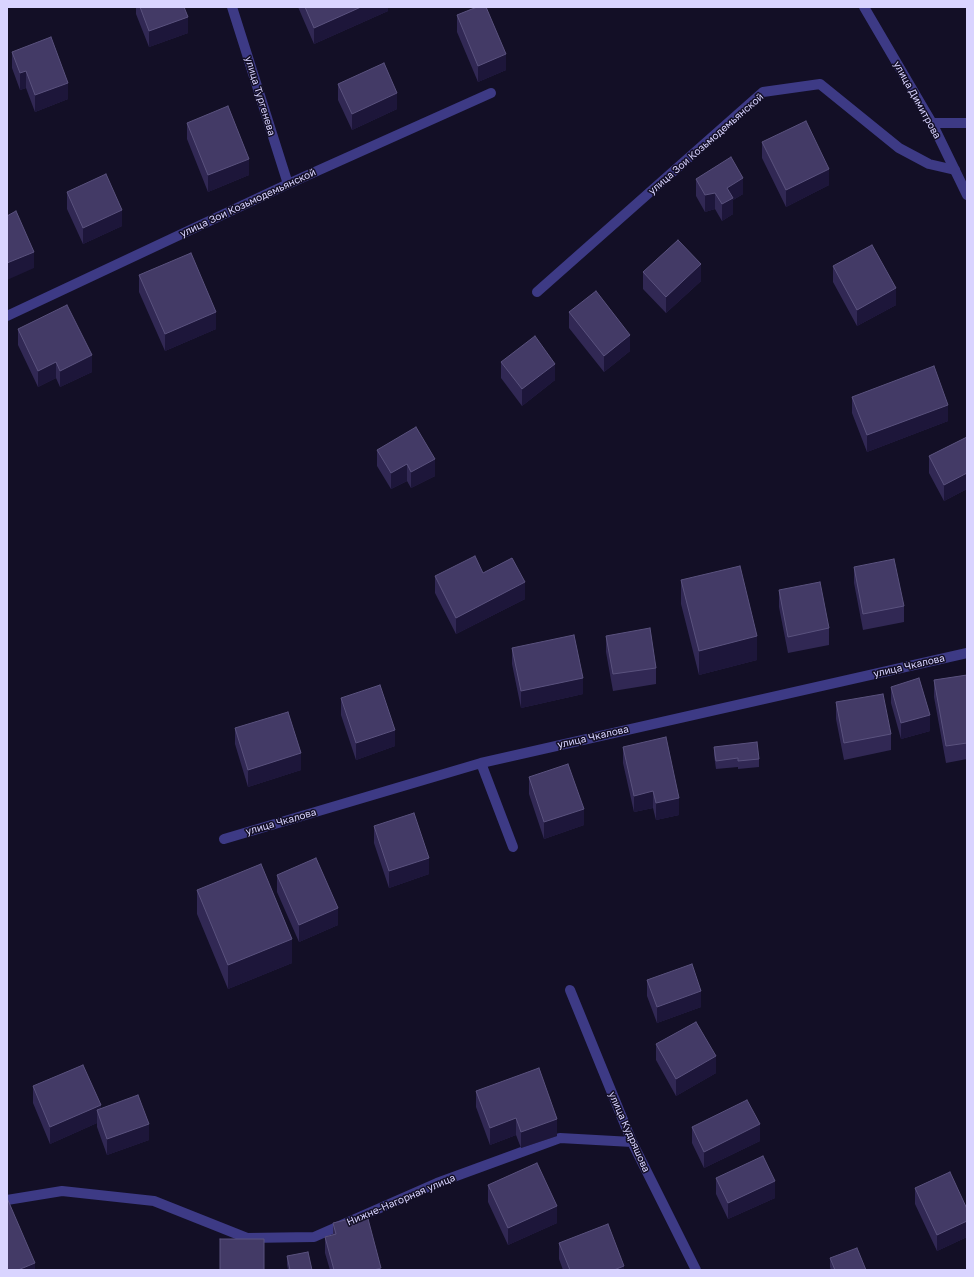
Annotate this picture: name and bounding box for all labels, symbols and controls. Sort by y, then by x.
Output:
street label: улица Тургенева [242,55,278,137]
street label: улица Димитрова [891,59,943,141]
street label: улица Зои Козьмодемьянской [646,91,766,197]
street label: улица Зои Козьмодемьянской [178,166,318,240]
street label: улица Чкалова [872,652,946,680]
street label: улица Чкалова [556,723,630,751]
street label: улица Чкалова [244,806,318,838]
street label: улица Кудряшова [606,1090,652,1174]
street label: Нижне-Нагорная улица [345,1172,457,1228]

